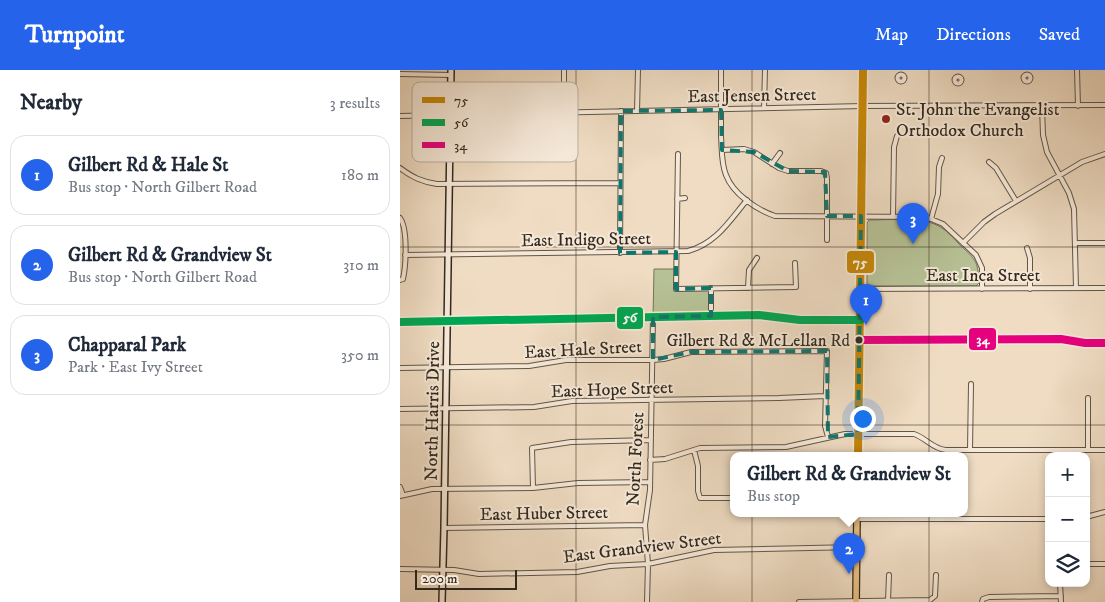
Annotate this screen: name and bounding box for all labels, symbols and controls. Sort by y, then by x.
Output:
text: Turnpoint [25,20,124,50]
text: Map [875,24,908,46]
text: Directions [936,24,1011,46]
text: Saved [1039,24,1080,46]
legend [412,82,578,162]
street label: East Jensen Street [687,84,817,108]
text: Nearby [20,90,82,116]
text: 75 [454,92,468,110]
text: 3 results [330,93,380,113]
place label: St. John the Evangelist Orthodox Church [896,99,1060,142]
marker: St. John the Evangelist Orthodox Church [880,113,892,125]
text: 56 [454,114,469,132]
text: 34 [454,137,468,155]
text: Gilbert Rd & Hale St [68,154,228,177]
text: 1 [34,165,40,185]
text: 180 m [341,165,379,185]
text: Bus stop · North Gilbert Road [68,177,257,197]
pin: 3 [897,203,929,244]
street label: East Indigo Street [521,228,652,252]
text: Gilbert Rd & Grandview St [68,244,272,267]
line badge: 75 [846,250,875,274]
text: 75 [853,254,867,272]
text: 2 [33,255,41,275]
text: 310 m [343,255,379,275]
street label: East Inca Street [926,265,1041,287]
text: Bus stop · North Gilbert Road [68,267,257,287]
pin: 1 [850,284,882,325]
line badge: 56 [616,306,644,330]
text: 56 [622,309,638,327]
line badge: 34 [968,327,997,351]
place label: Gilbert Rd & McLellan Rd [666,330,851,352]
text: 34 [976,331,991,349]
text: Chapparal Park [68,334,186,357]
marker: Gilbert Rd & McLellan Rd [854,335,864,345]
street label: East Hale Street [524,336,643,364]
street label: North Harris Drive [421,341,445,481]
text: 3 [34,345,40,365]
text: 350 m [341,345,379,365]
text: Park · East Ivy Street [68,357,203,377]
street label: East Hope Street [550,377,674,403]
your location [850,406,876,432]
street label: North Forest [623,411,649,507]
popup [730,452,968,517]
map controls [1045,452,1090,587]
button: + [1045,452,1090,497]
text: Gilbert Rd & Grandview St [747,463,951,486]
text: Bus stop [747,486,800,506]
button: − [1045,497,1090,542]
street label: East Huber Street [480,502,609,526]
street label: East Grandview Street [562,527,723,569]
pin: 2 [833,533,865,574]
button: layers [1045,542,1090,587]
scale bar [415,567,518,590]
text: 200 m [422,570,457,588]

